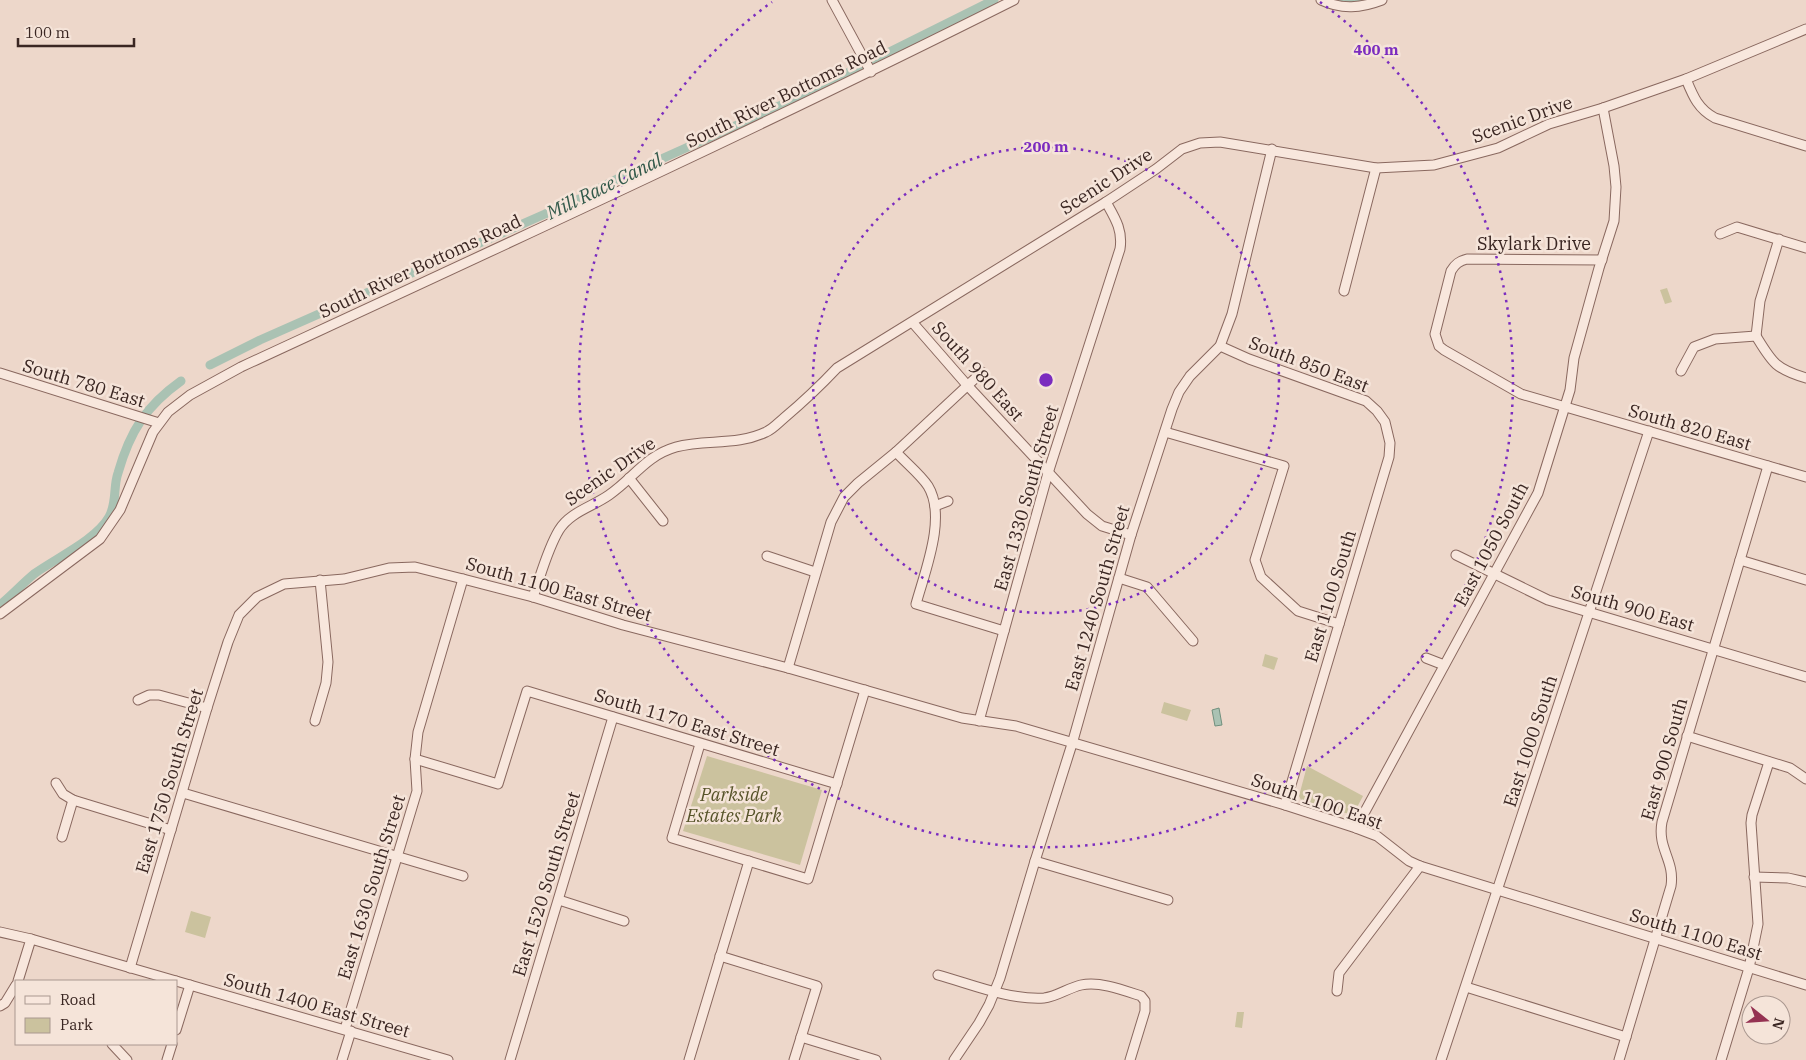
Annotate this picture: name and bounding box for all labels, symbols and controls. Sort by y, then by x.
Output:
scale bar [18,15,134,47]
text: 100 m [25,23,70,42]
street label: South River Bottoms Road [682,35,890,153]
text: 400 m [1353,40,1399,59]
street label: Scenic Drive [1469,90,1575,148]
text: 200 m [1023,137,1069,156]
street label: Scenic Drive [1056,143,1156,219]
water label: Mill Race Canal [541,147,666,225]
street label: South River Bottoms Road [315,209,525,323]
street label: Skylark Drive [1477,232,1591,255]
street label: South 980 East [927,316,1029,426]
street label: South 850 East [1246,331,1372,397]
street label: South 780 East [20,353,148,413]
centre of rings [1037,371,1055,389]
street label: South 820 East [1626,398,1754,456]
street label: East 1330 South Street [988,402,1064,594]
street label: Scenic Drive [560,431,660,511]
street label: East 1050 South [1449,478,1533,610]
street label: East 1240 South Street [1059,502,1135,694]
street label: East 1100 South [1299,527,1361,665]
street label: South 1100 East Street [463,551,655,627]
street label: South 900 East [1569,579,1697,637]
street label: East 1000 South [1498,672,1562,810]
street label: South 1170 East Street [592,683,782,761]
street label: East 1750 South Street [130,686,208,876]
street label: East 900 South [1635,695,1693,823]
street label: South 1100 East [1248,768,1386,834]
park label: Parkside Estates Park [685,783,782,827]
street label: East 1520 South Street [507,789,585,979]
street label: East 1630 South Street [332,792,410,982]
street label: South 1100 East [1627,903,1765,965]
street label: South 1400 East Street [221,967,413,1043]
legend [15,980,178,1045]
text: Road [60,990,96,1009]
north arrow [1741,995,1791,1045]
text: Park [60,1015,93,1034]
text: N [1768,1016,1789,1032]

